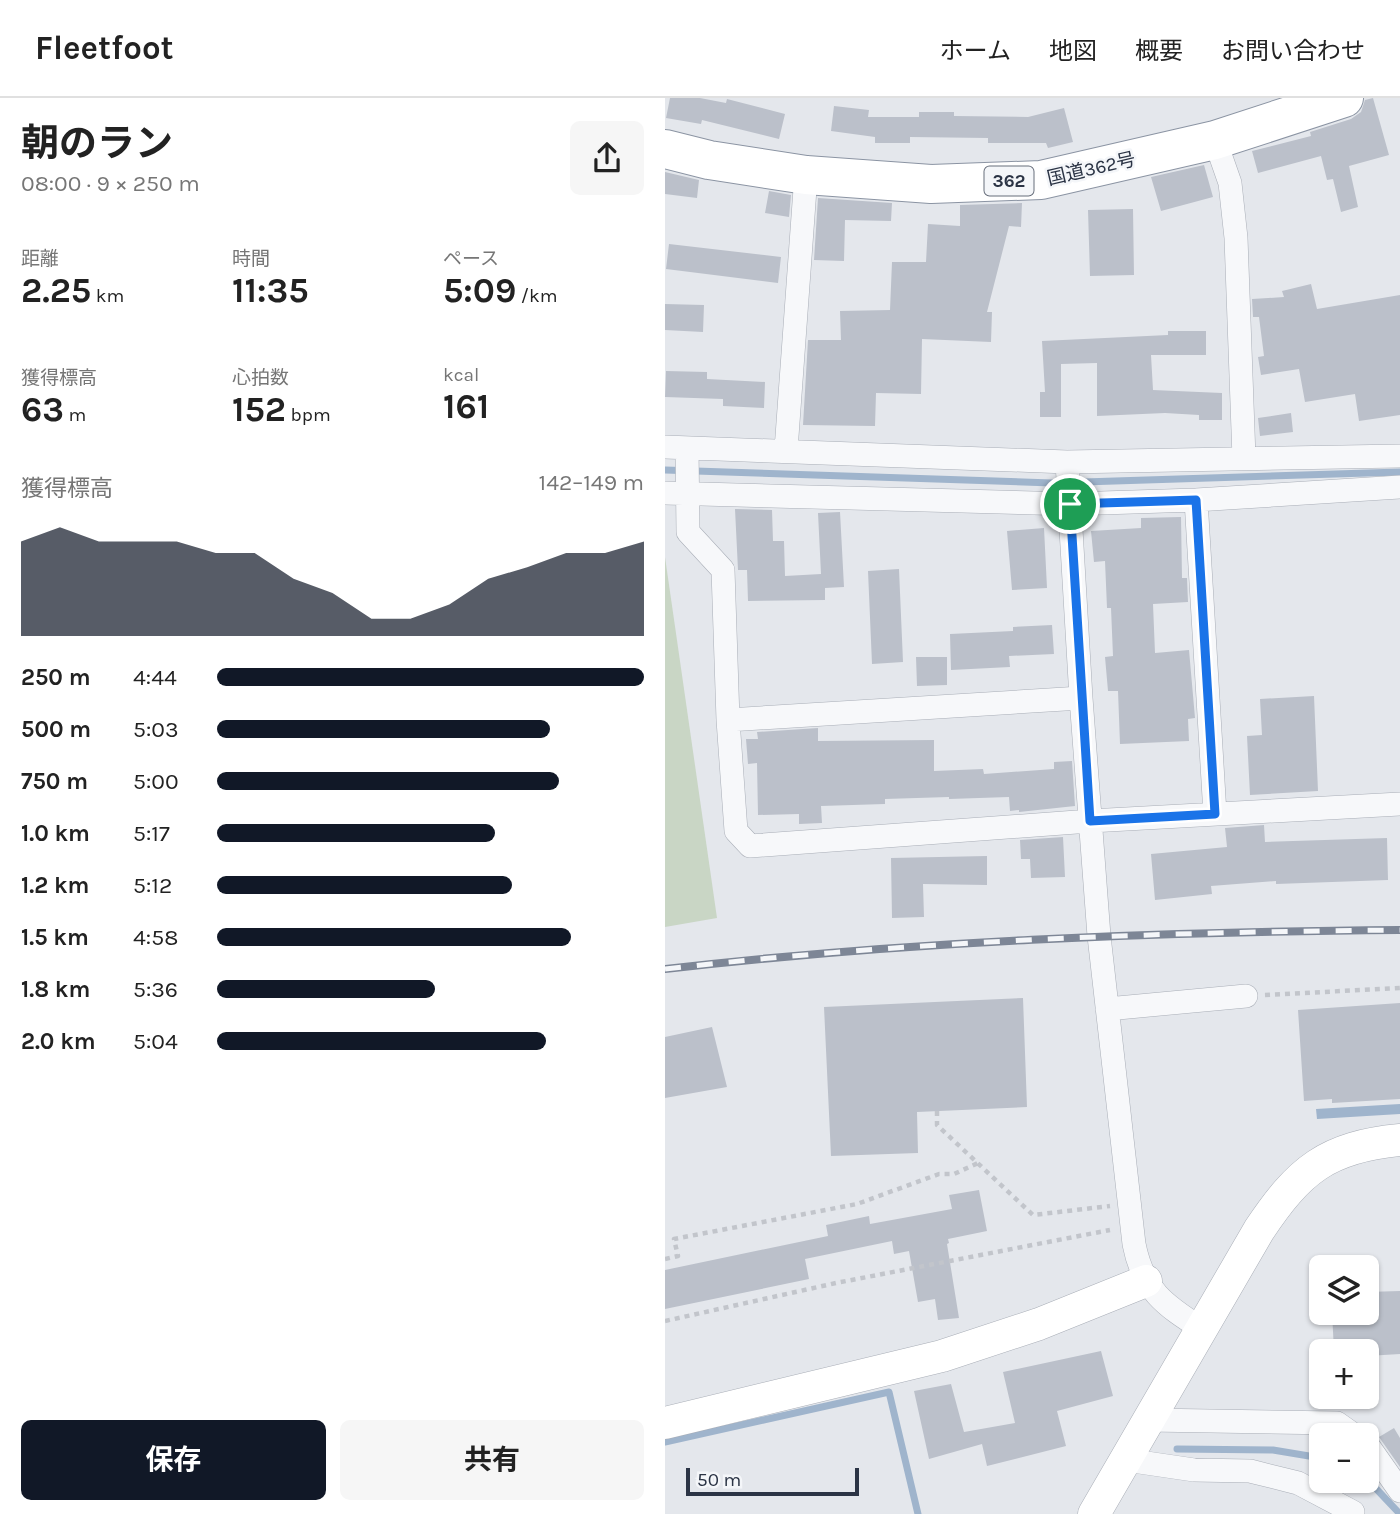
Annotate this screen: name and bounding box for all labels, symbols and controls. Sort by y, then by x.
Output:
text: Fleetfoot [35,29,174,67]
text: ホーム [940,37,1011,65]
text: 地図 [1049,37,1097,65]
text: 概要 [1135,37,1183,65]
text: お問い合わせ [1221,37,1365,65]
text: 朝のラン [21,121,173,166]
button: share [570,121,644,195]
street label: 国道362号 [1045,148,1138,190]
road number: 362 [985,166,1033,196]
text: 08:00 · 9 × 250 m [21,170,200,197]
text: 距離 [21,248,59,270]
text: 時間 [232,248,270,270]
text: ペース [443,248,499,270]
text: 2.25 [21,270,91,311]
text: 11:35 [232,270,309,311]
text: 5:09 [443,270,516,311]
text: km [91,285,124,307]
text: /km [516,285,558,307]
text: kcal [443,364,479,386]
text: 獲得標高 [21,367,97,389]
text: 心拍数 [232,367,289,389]
text: 161 [443,386,489,427]
text: 63 [21,389,64,430]
text: 152 [232,389,286,430]
text: m [64,404,86,426]
text: bpm [286,404,331,426]
text: 142–149 m [539,469,644,496]
pin [1040,474,1100,534]
text: 獲得標高 [21,475,113,502]
icon: arrive [1051,485,1089,523]
text: 250 m [21,664,91,691]
text: 4:44 [133,664,177,691]
text: 500 m [21,716,91,743]
text: 5:03 [133,716,179,743]
text: 750 m [21,768,88,795]
text: 5:00 [133,768,179,795]
text: 1.0 km [21,820,90,847]
text: 5:17 [133,820,170,847]
text: 1.2 km [21,872,89,899]
text: 5:12 [133,872,172,899]
text: 1.5 km [21,924,89,951]
text: 4:58 [133,924,178,951]
text: 1.8 km [21,976,90,1003]
text: 5:36 [133,976,178,1003]
text: 2.0 km [21,1028,96,1055]
text: 5:04 [133,1028,178,1055]
map controls [1309,1255,1379,1493]
button: layers [1309,1255,1379,1325]
button: + [1309,1339,1379,1409]
button: 保存 [21,1420,326,1500]
button: 共有 [340,1420,644,1500]
button: − [1309,1423,1379,1493]
scale bar [686,1465,859,1497]
text: 50 m [697,1469,741,1491]

